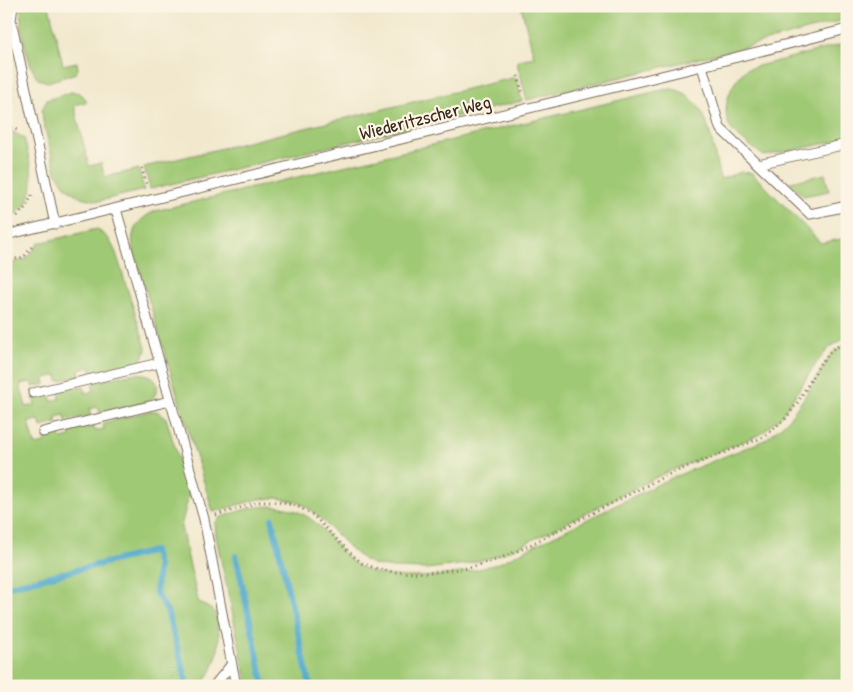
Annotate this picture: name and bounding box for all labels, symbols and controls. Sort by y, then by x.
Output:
street label: Wiederitzscher Weg [357,88,493,146]

